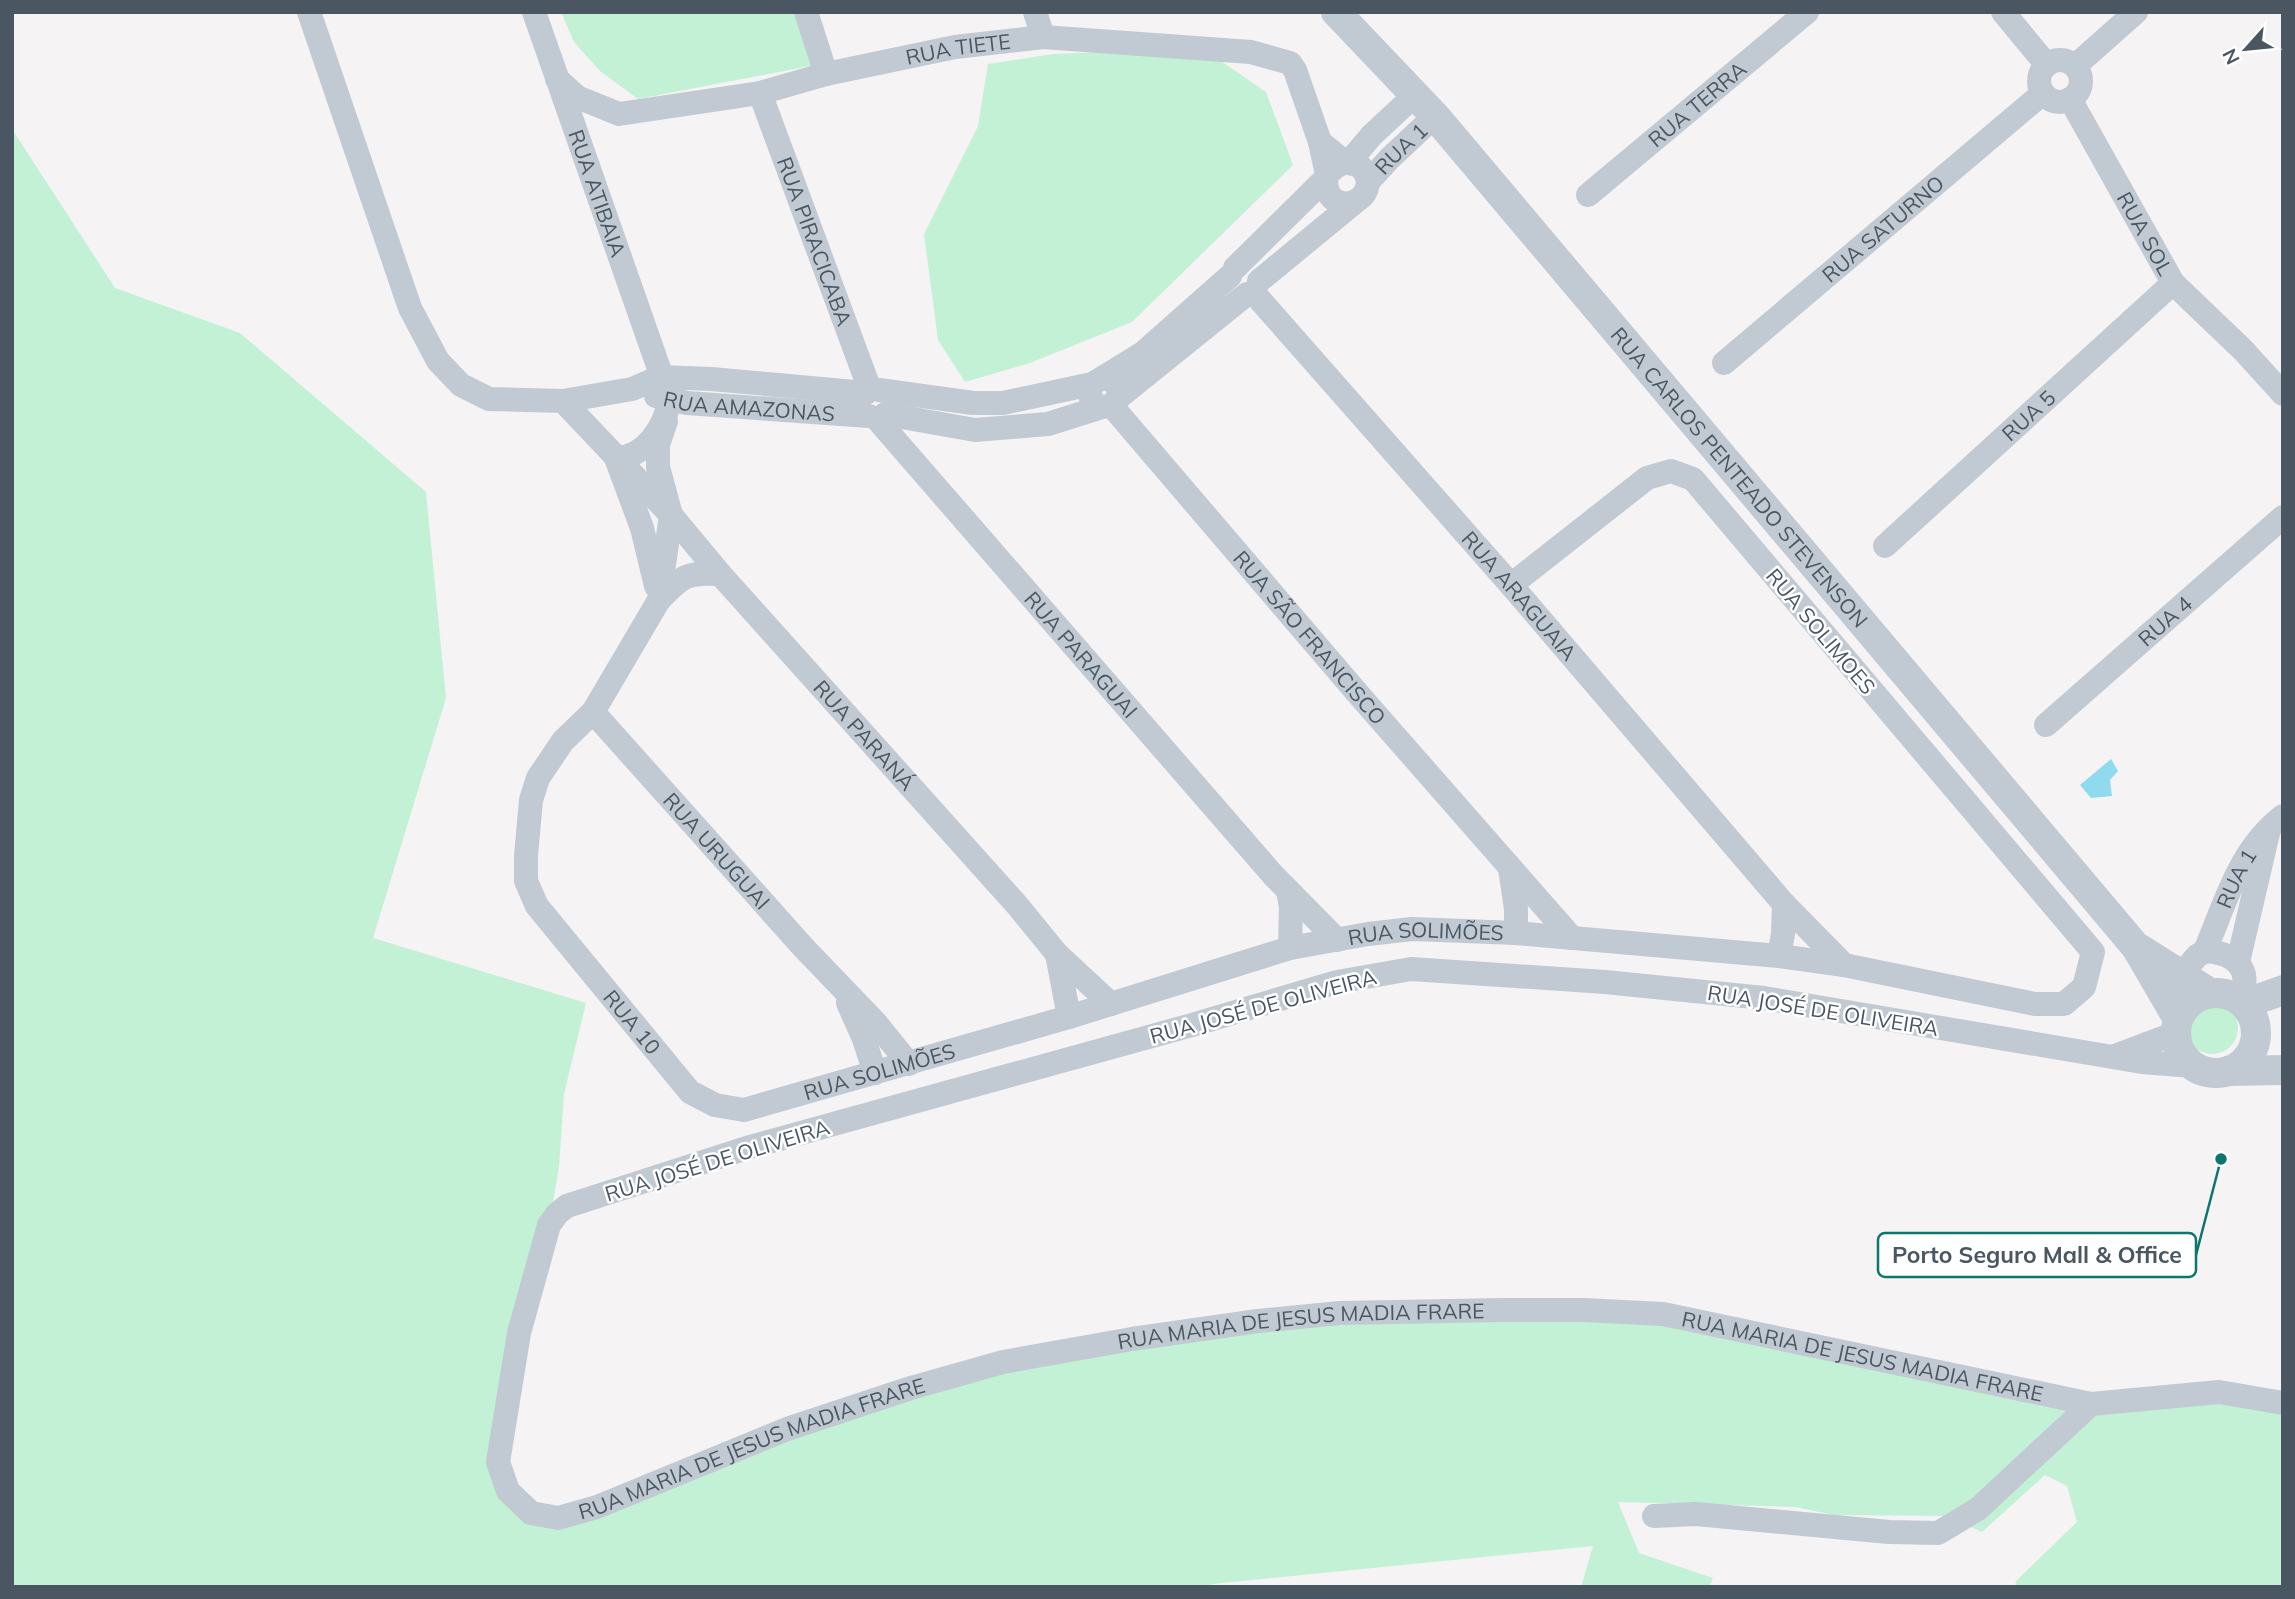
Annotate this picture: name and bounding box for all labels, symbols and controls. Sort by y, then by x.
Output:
north arrow [2211,14,2281,84]
street label: RUA TIETE [903,28,1012,70]
text: N [2217,45,2245,69]
street label: RUA TERRA [1643,55,1752,152]
street label: RUA 1 [1369,117,1433,179]
street label: RUA ATIBAIA [563,126,632,261]
street label: RUA PIRACICABA [772,153,858,330]
street label: RUA SATURNO [1816,170,1949,288]
street label: RUA SOL [2112,187,2179,280]
street label: RUA CARLOS PENTEADO STEVENSON [1606,322,1874,633]
street label: RUA 5 [1996,384,2060,446]
street label: RUA AMAZONAS [661,385,836,427]
street label: RUA ARAGUAIA [1457,526,1583,666]
street label: RUA SÃO FRANCISCO [1228,545,1392,730]
street label: RUA SOLIMOES [1761,563,1881,699]
street label: RUA PARAGUAI [1019,586,1143,723]
street label: RUA 4 [2132,590,2197,651]
street label: RUA PARANÁ [808,674,921,796]
street label: RUA URUGUAI [658,787,776,914]
street label: RUA 1 [2210,844,2262,912]
street label: RUA SOLIMÕES [1346,916,1504,950]
street label: RUA JOSÉ DE OLIVEIRA [1147,963,1380,1049]
street label: RUA JOSÉ DE OLIVEIRA [1706,979,1941,1041]
street label: RUA 10 [598,984,667,1060]
street label: RUA SOLIMÕES [800,1037,958,1105]
street label: RUA JOSÉ DE OLIVEIRA [602,1113,833,1207]
callout: Porto Seguro Mall & Office [1878,1233,2196,1277]
text: Porto Seguro Mall & Office [1892,1240,2182,1269]
street label: RUA MARIA DE JESUS MADIA FRARE [1115,1297,1485,1354]
street label: RUA MARIA DE JESUS MADIA FRARE [1680,1305,2046,1407]
street label: RUA MARIA DE JESUS MADIA FRARE [575,1372,928,1525]

